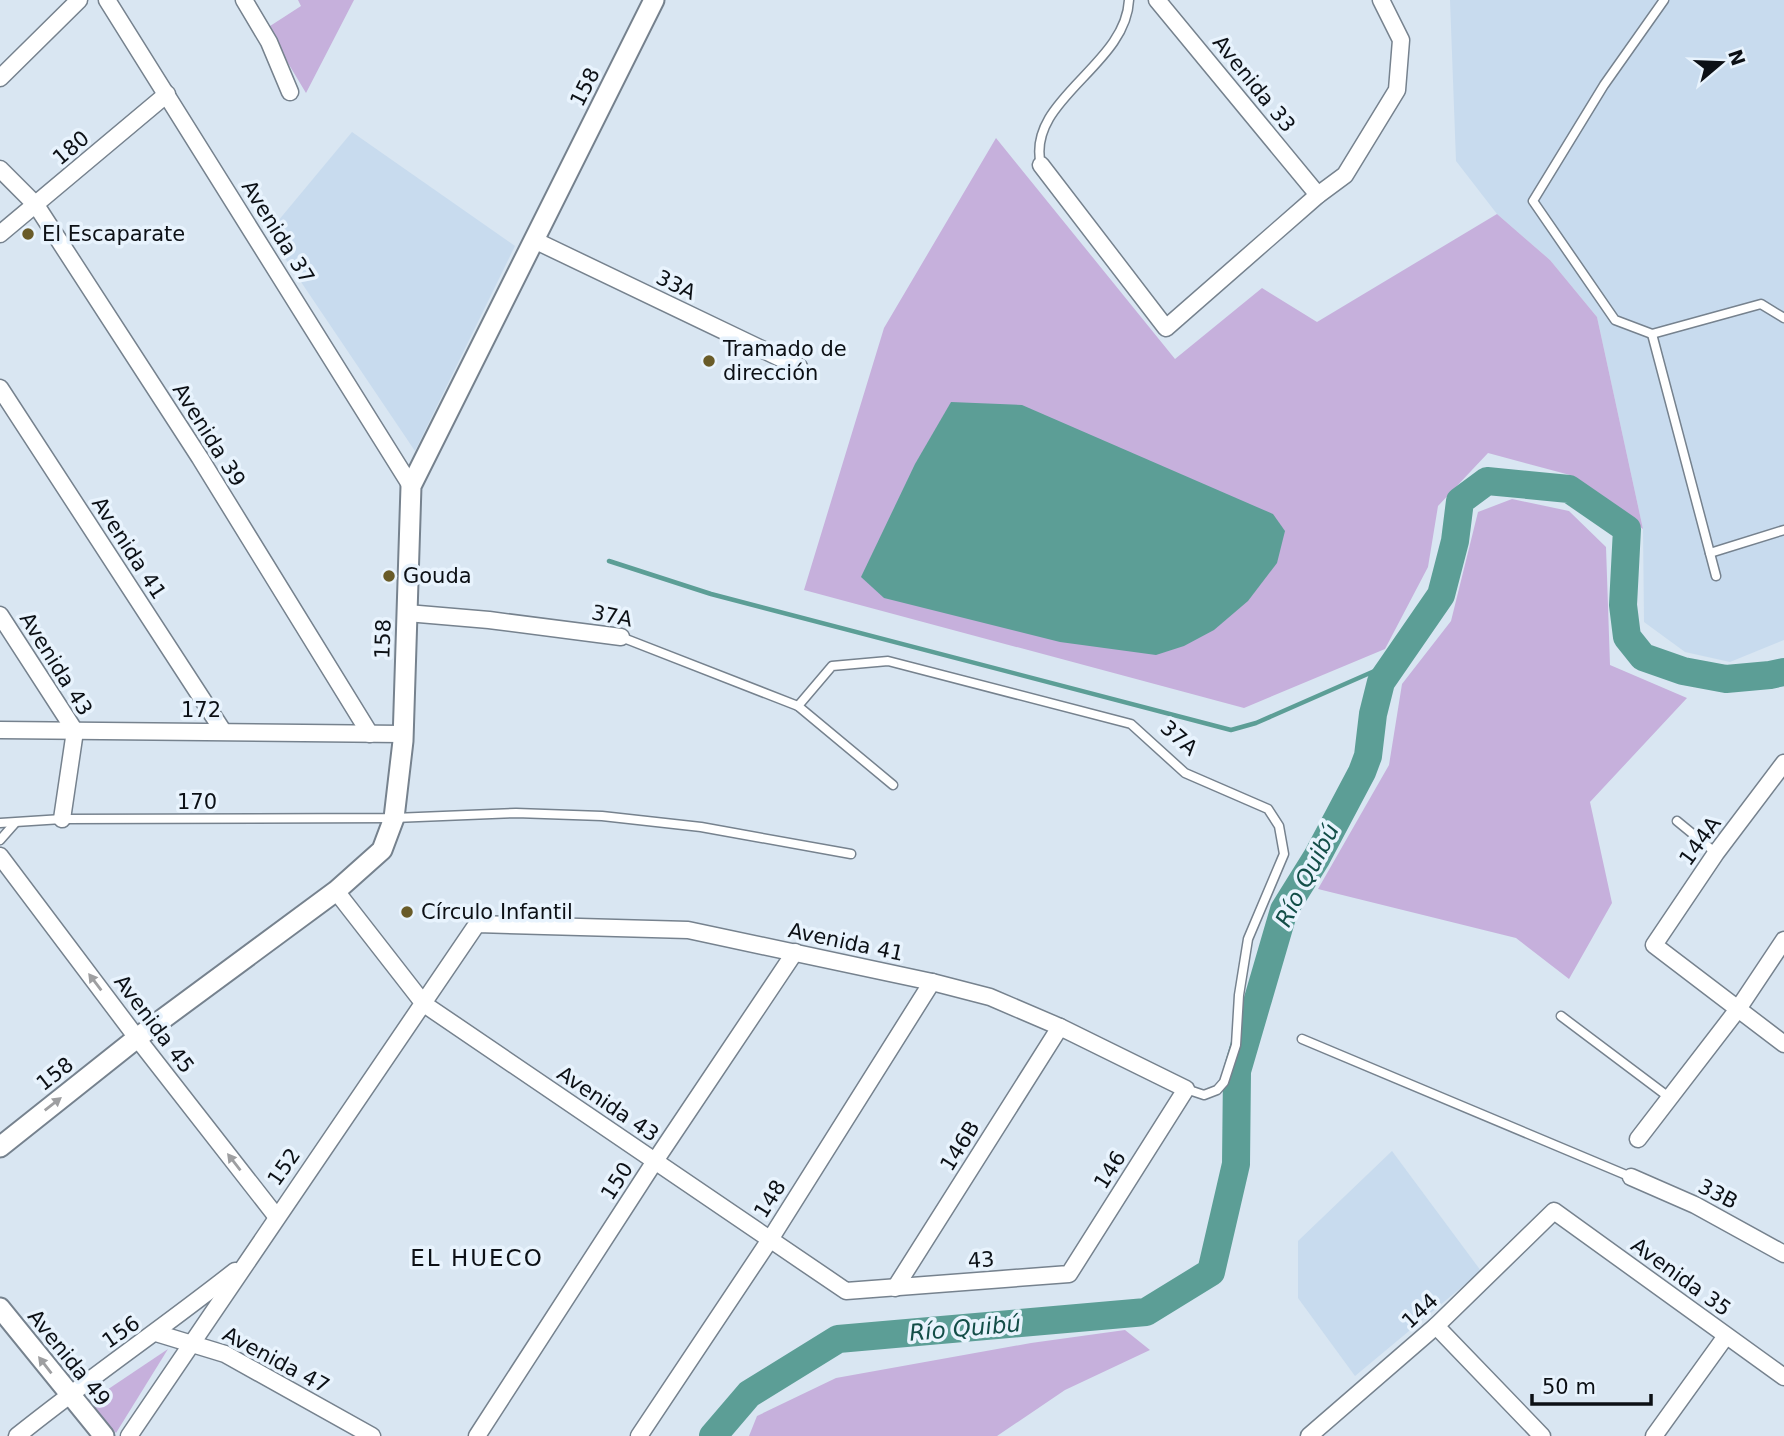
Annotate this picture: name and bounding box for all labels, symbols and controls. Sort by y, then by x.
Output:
north arrow [1686,28,1756,98]
street label: Avenida 33 [1208,31,1300,137]
text: N [1724,46,1750,69]
street label: 158 [565,64,605,110]
street label: 180 [48,126,94,170]
street label: Avenida 37 [237,176,319,288]
place label: El Escaparate [42,222,185,246]
marker: El Escaparate [20,226,36,242]
street label: 33A [652,265,700,305]
place label: Tramado de dirección [722,337,847,385]
marker: Tramado de dirección [701,353,717,369]
street label: Avenida 39 [168,379,250,491]
street label: Avenida 41 [87,492,171,604]
place label: Gouda [403,564,472,588]
marker: Gouda [381,568,397,584]
street label: 37A [590,600,635,632]
street label: Avenida 43 [15,608,97,720]
street label: 158 [370,619,396,659]
street label: 172 [181,698,221,722]
street label: 37A [1156,715,1203,761]
street label: 170 [177,790,217,814]
street label: 144A [1674,811,1726,870]
water label: Río Quibú [1270,819,1344,931]
place label: Círculo Infantil [421,900,573,924]
marker: Círculo Infantil [399,904,415,920]
street label: Avenida 41 [786,918,906,966]
street label: Avenida 45 [109,970,199,1078]
one-way arrow [88,973,102,991]
street label: 158 [32,1052,78,1096]
street label: Avenida 43 [553,1061,663,1147]
one-way arrow [44,1097,62,1112]
street label: 146B [935,1117,985,1175]
street label: 152 [263,1144,305,1190]
street label: 146 [1089,1147,1131,1193]
one-way arrow [227,1154,242,1171]
street label: 150 [596,1158,638,1204]
street label: 33B [1694,1174,1742,1214]
street label: 148 [749,1176,791,1222]
street label: Avenida 35 [1627,1233,1735,1321]
district label: EL HUECO [410,1245,544,1271]
street label: 43 [967,1247,995,1273]
street label: 144 [1397,1289,1443,1333]
street label: Avenida 49 [23,1305,115,1411]
water label: Río Quibú [908,1310,1022,1346]
street label: 156 [98,1311,144,1353]
street label: Avenida 47 [219,1322,333,1398]
one-way arrow [37,1356,52,1374]
scale bar [1532,1362,1651,1406]
text: 50 m [1542,1375,1596,1399]

